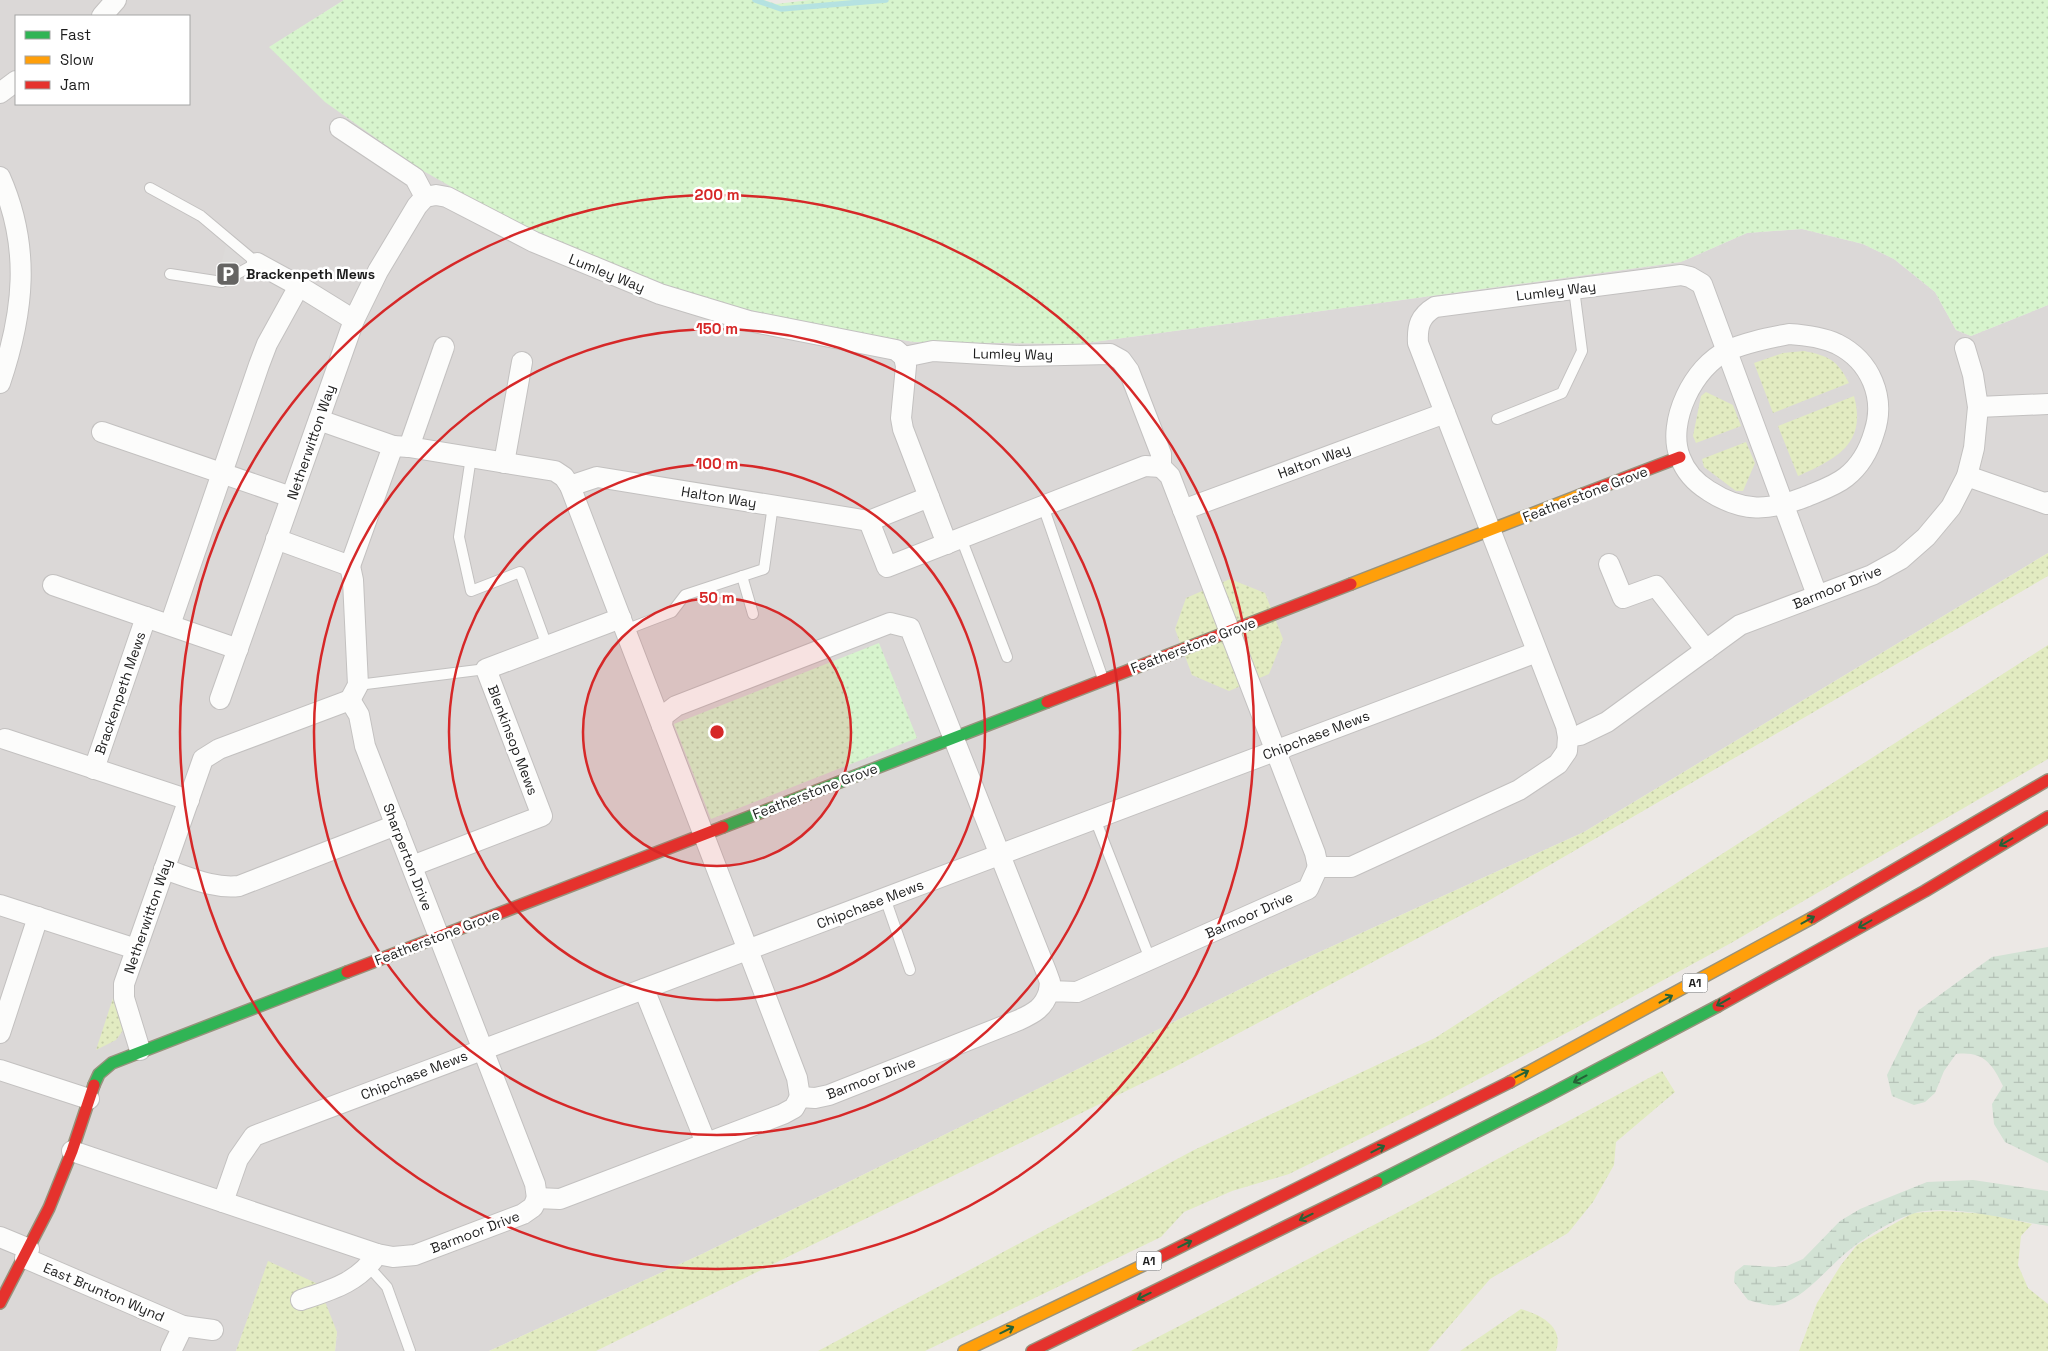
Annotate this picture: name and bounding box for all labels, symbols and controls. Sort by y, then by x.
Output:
legend [15,15,190,105]
text: Fast [60,25,91,44]
text: Slow [60,50,94,69]
text: Jam [60,75,90,94]
text: 200 m [695,185,739,204]
street label: Lumley Way [566,250,648,296]
parking icon: Brackenpeth Mews [215,261,241,287]
place label: Brackenpeth Mews [246,265,375,283]
street label: Lumley Way [1515,277,1597,305]
text: 150 m [696,319,738,338]
street label: Lumley Way [973,344,1053,364]
street label: Netherwitton Way [283,382,339,502]
street label: Halton Way [1275,440,1353,482]
text: 100 m [696,454,738,473]
street label: Featherstone Grove [1520,462,1650,526]
street label: Halton Way [680,482,758,512]
street label: Barmoor Drive [1790,561,1884,613]
text: 50 m [699,588,735,607]
street label: Featherstone Grove [1128,613,1258,677]
street label: Brackenpeth Mews [90,629,150,757]
street label: Blenkinsop Mews [484,682,542,798]
street label: Chipchase Mews [1260,706,1372,764]
centre of rings [708,723,726,741]
street label: Featherstone Grove [750,759,880,823]
street label: Sharperton Drive [379,801,437,913]
one-way arrow [2000,838,2014,848]
street label: Netherwitton Way [120,856,176,976]
street label: Chipchase Mews [814,875,926,933]
street label: Barmoor Drive [1202,888,1296,942]
street label: Featherstone Grove [372,905,502,969]
one-way arrow [1801,915,1816,925]
one-way arrow [1859,919,1873,929]
road number: A1 [1682,974,1708,992]
one-way arrow [1659,994,1674,1004]
one-way arrow [1717,998,1731,1008]
street label: Chipchase Mews [358,1046,470,1104]
street label: Barmoor Drive [824,1053,918,1103]
one-way arrow [1515,1069,1530,1079]
one-way arrow [1574,1075,1588,1085]
one-way arrow [1370,1144,1385,1153]
street label: Barmoor Drive [428,1207,522,1257]
one-way arrow [1299,1213,1314,1222]
one-way arrow [1177,1238,1192,1248]
road number: A1 [1136,1252,1162,1270]
street label: East Brunton Wynd [41,1258,167,1326]
one-way arrow [1137,1292,1152,1301]
one-way arrow [1000,1325,1015,1335]

